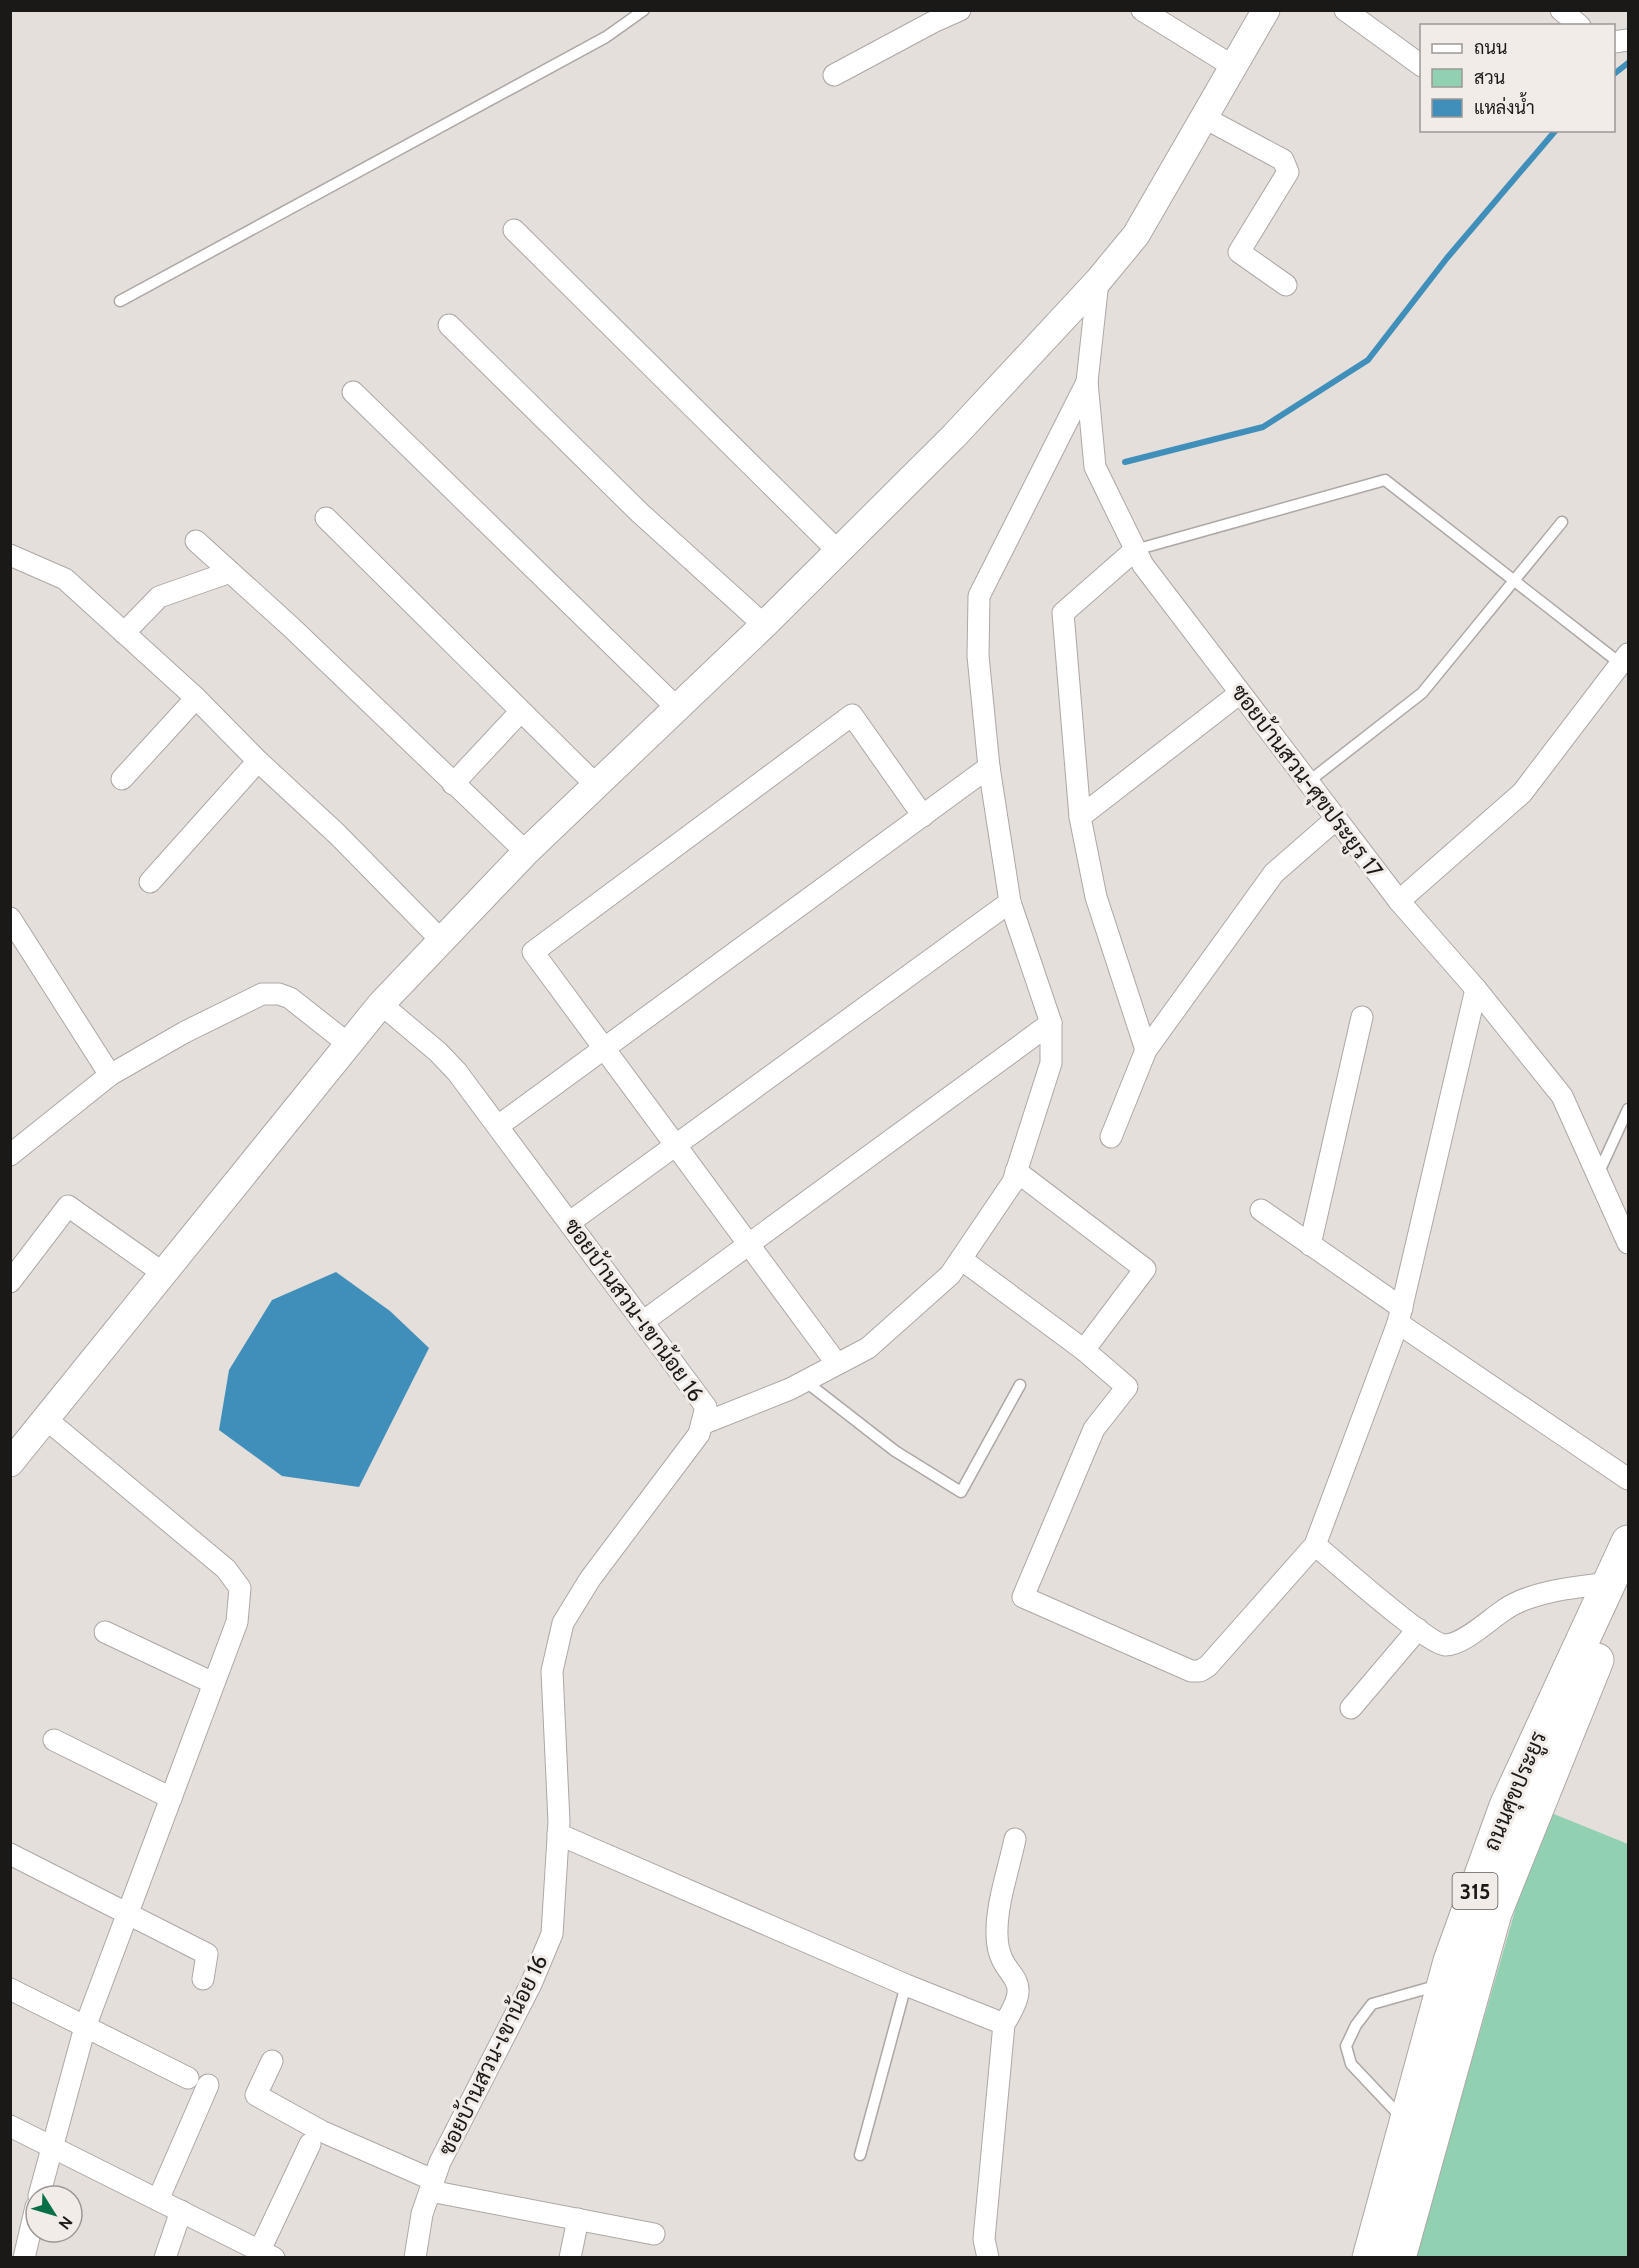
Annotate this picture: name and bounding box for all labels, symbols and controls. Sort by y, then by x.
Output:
legend [1420,24,1615,132]
text: ถนน [1474,37,1507,59]
text: สวน [1474,67,1505,89]
text: แหล่งน้ำ [1474,92,1535,119]
street label: ซอยบ้านสวน-ศุขประยูร 17 [1224,678,1389,884]
street label: ซอยบ้านสวน-เขาน้อย 16 [558,1212,710,1407]
street label: ถนนศุขประยูร [1478,1727,1554,1856]
road number: 315 [1452,1873,1498,1909]
street label: ซอยบ้านสวน-เขาน้อย 16 [432,1950,553,2160]
north arrow [24,2184,84,2244]
text: N [55,2212,77,2233]

